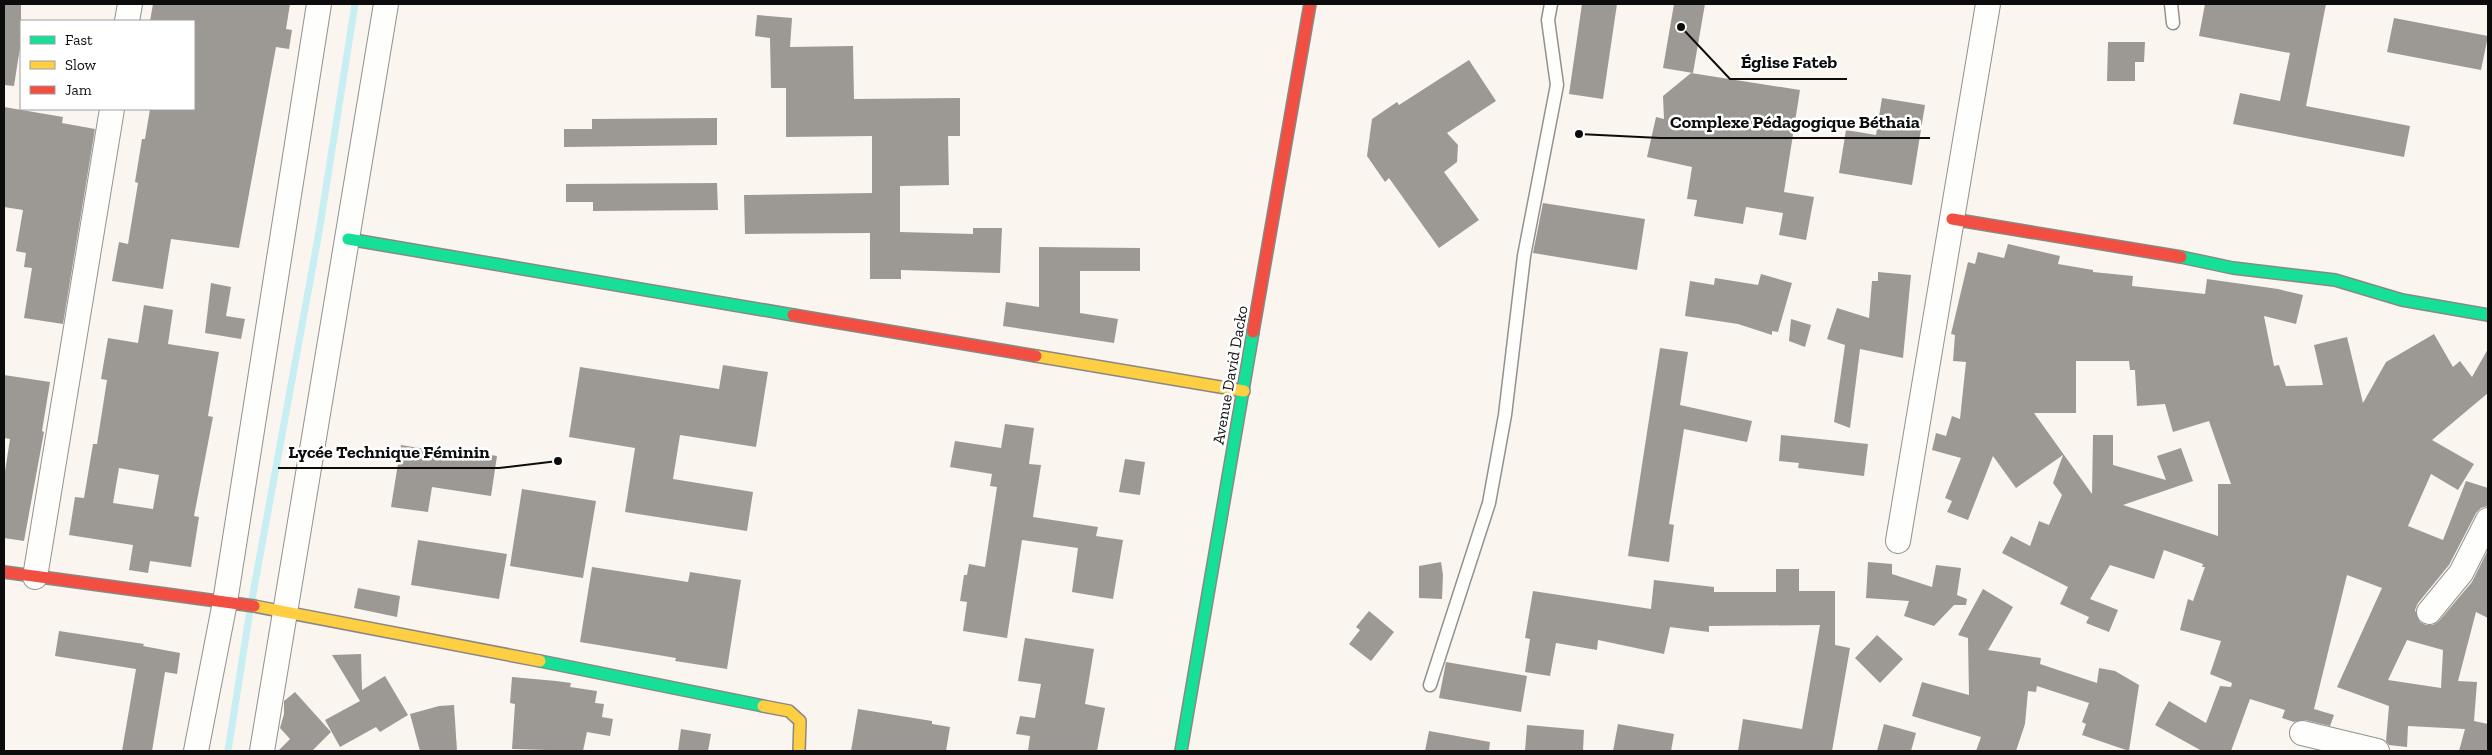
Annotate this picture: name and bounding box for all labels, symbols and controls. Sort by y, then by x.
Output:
legend [20,20,195,110]
text: Fast [65,31,93,49]
callout: Église Fateb [1730,46,1847,79]
text: Église Fateb [1741,51,1837,73]
text: Slow [65,56,97,74]
text: Jam [65,81,92,99]
callout: Complexe Pédagogique Béthaia [1660,105,1930,138]
text: Complexe Pédagogique Béthaia [1670,111,1920,133]
street label: Avenue David Dacko [1208,304,1252,446]
callout: Lycée Technique Féminin [278,435,499,468]
text: Lycée Technique Féminin [288,441,490,463]

